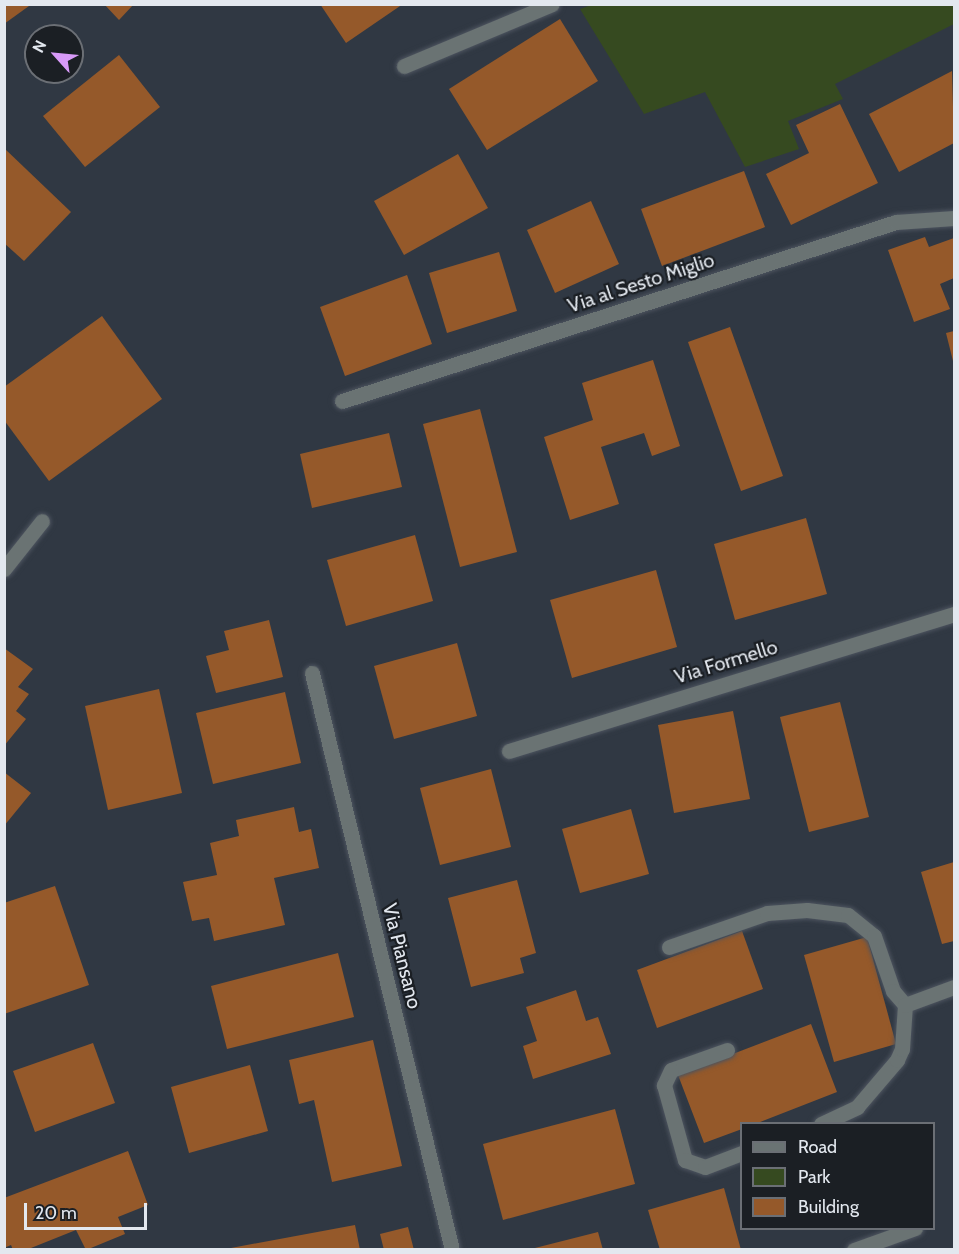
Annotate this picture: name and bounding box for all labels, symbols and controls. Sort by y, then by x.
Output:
north arrow [24,24,84,84]
text: N [28,37,50,56]
street label: Via al Sesto Miglio [565,248,717,318]
street label: Via Formello [672,635,780,689]
street label: Via Piansano [377,901,427,1011]
legend [740,1122,935,1230]
text: Road [798,1136,837,1158]
text: Park [798,1166,830,1188]
scale bar [27,1191,150,1229]
text: Building [798,1196,859,1218]
text: 20 m [35,1202,77,1224]

